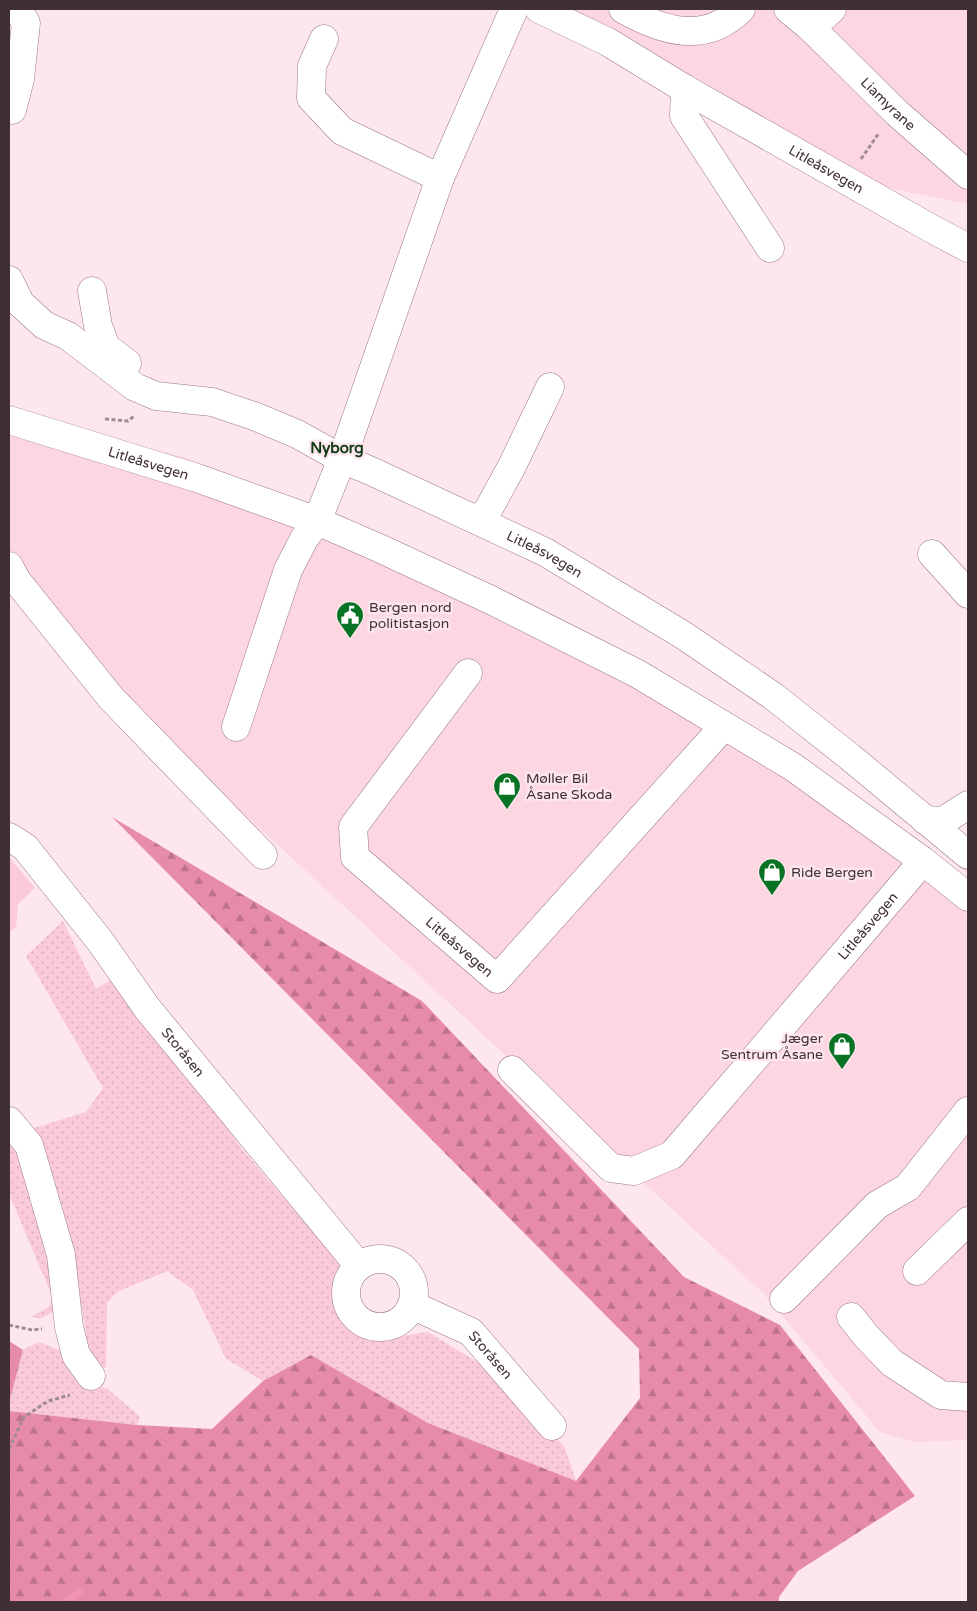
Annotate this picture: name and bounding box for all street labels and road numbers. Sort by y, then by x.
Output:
street label: Liamyrane [857,74,919,134]
street label: Litleåsvegen [785,141,866,197]
street label: Litleåsvegen [106,443,191,484]
street label: Litleåsvegen [504,527,585,581]
street label: Litleåsvegen [834,889,902,963]
street label: Litleåsvegen [422,913,496,981]
street label: Storåsen [158,1024,208,1080]
street label: Storåsen [465,1327,516,1383]

